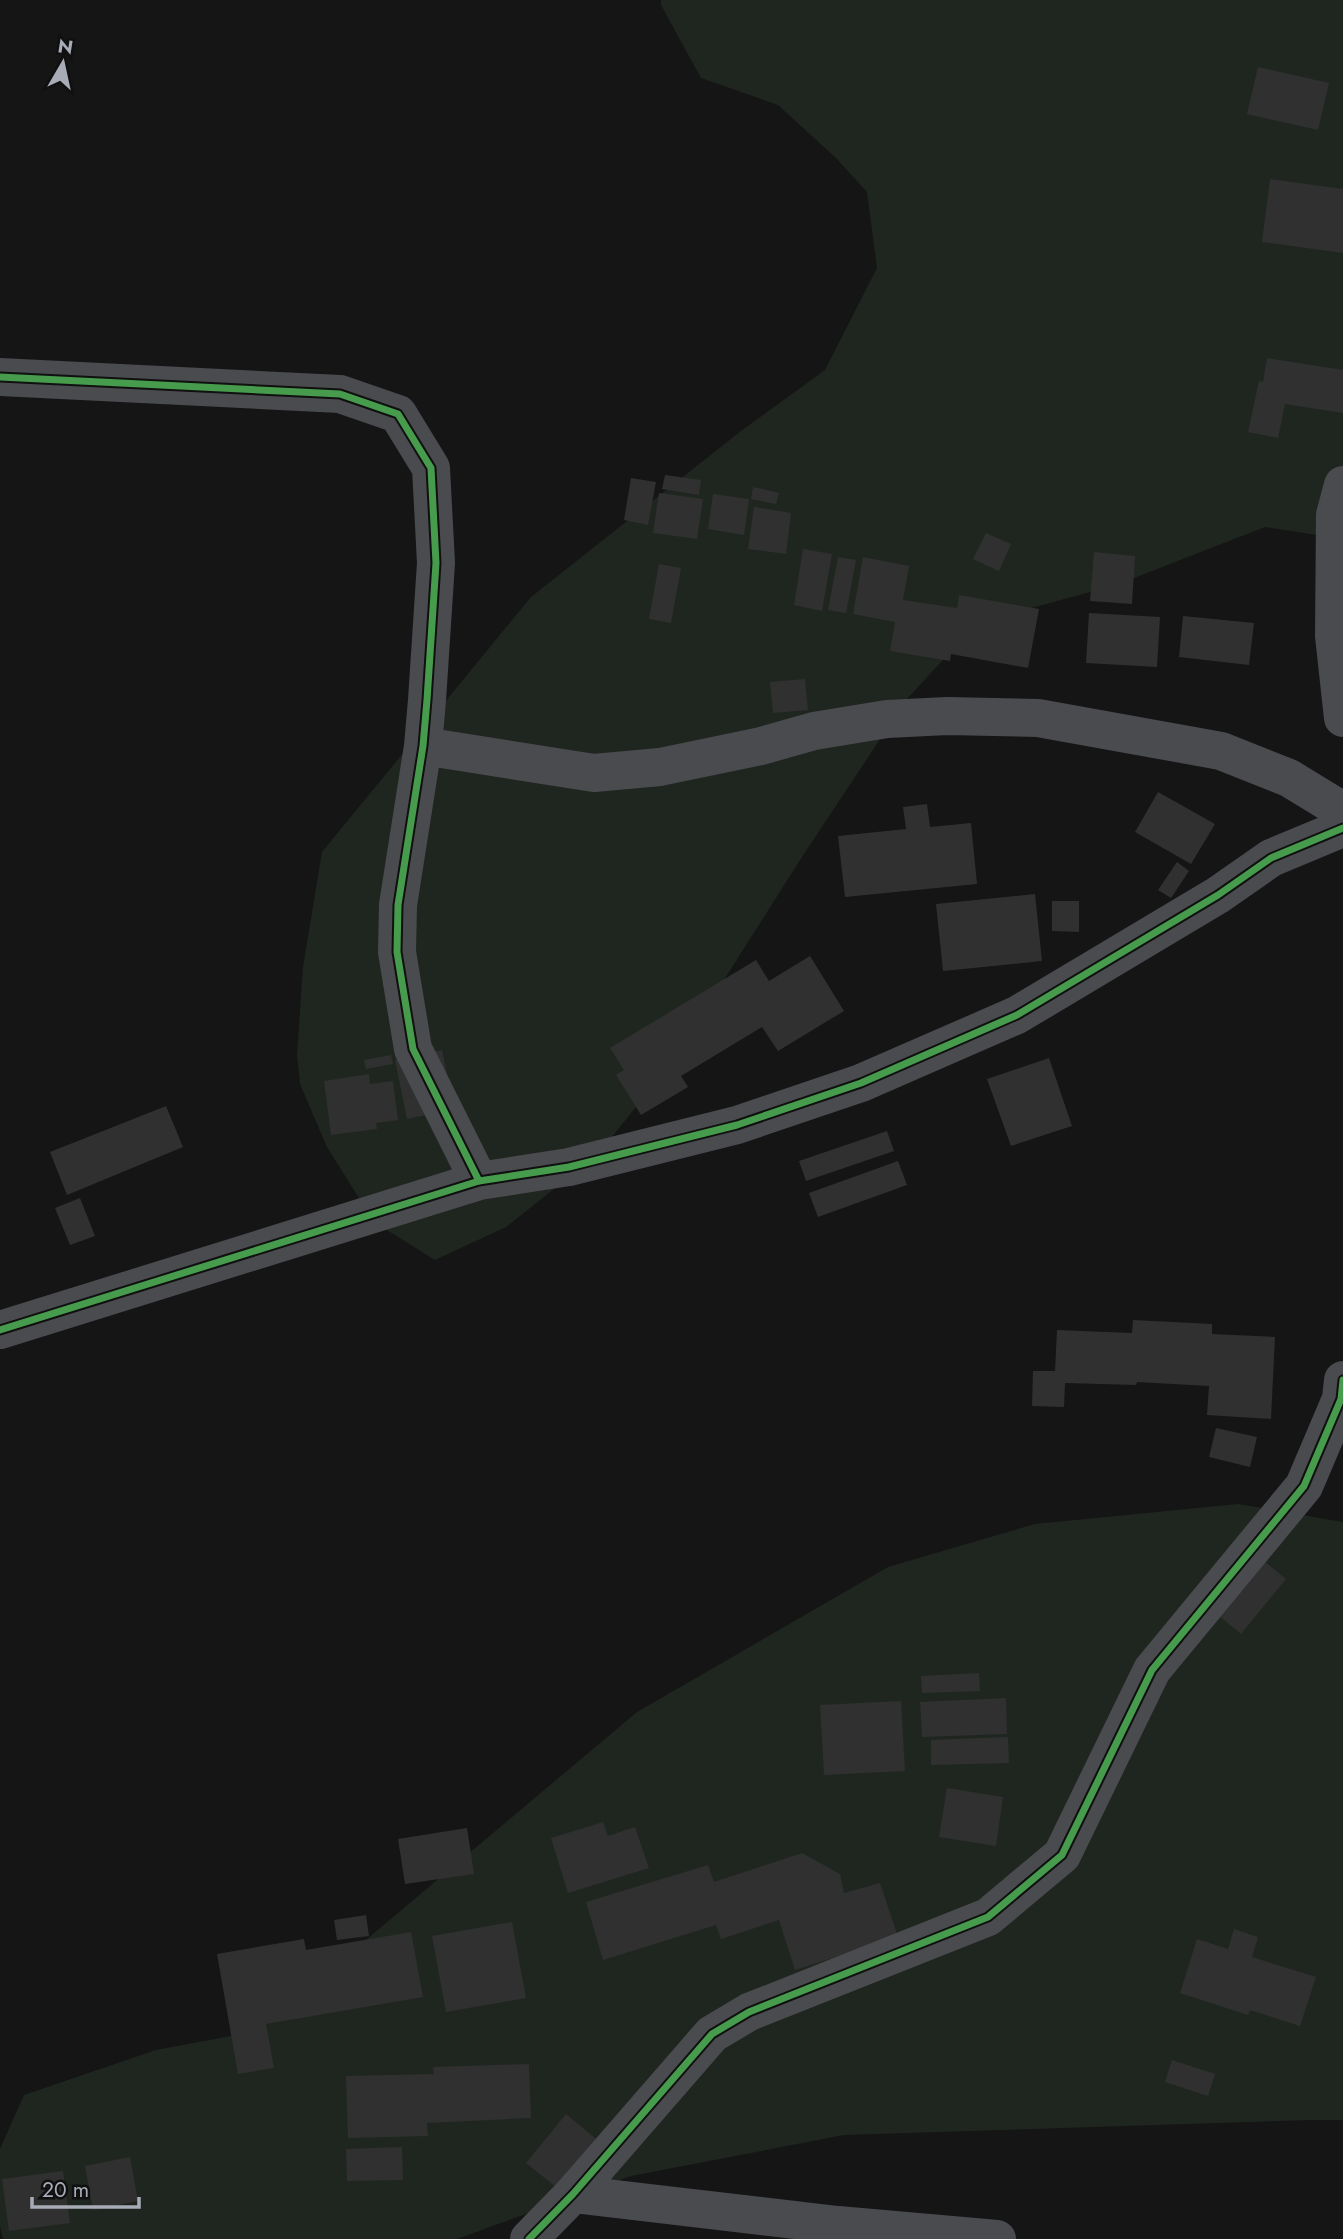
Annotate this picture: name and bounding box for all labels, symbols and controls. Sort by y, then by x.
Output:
north arrow [28,28,98,98]
text: N [56,32,75,61]
scale bar [32,2166,138,2210]
text: 20 m [42,2175,89,2205]

